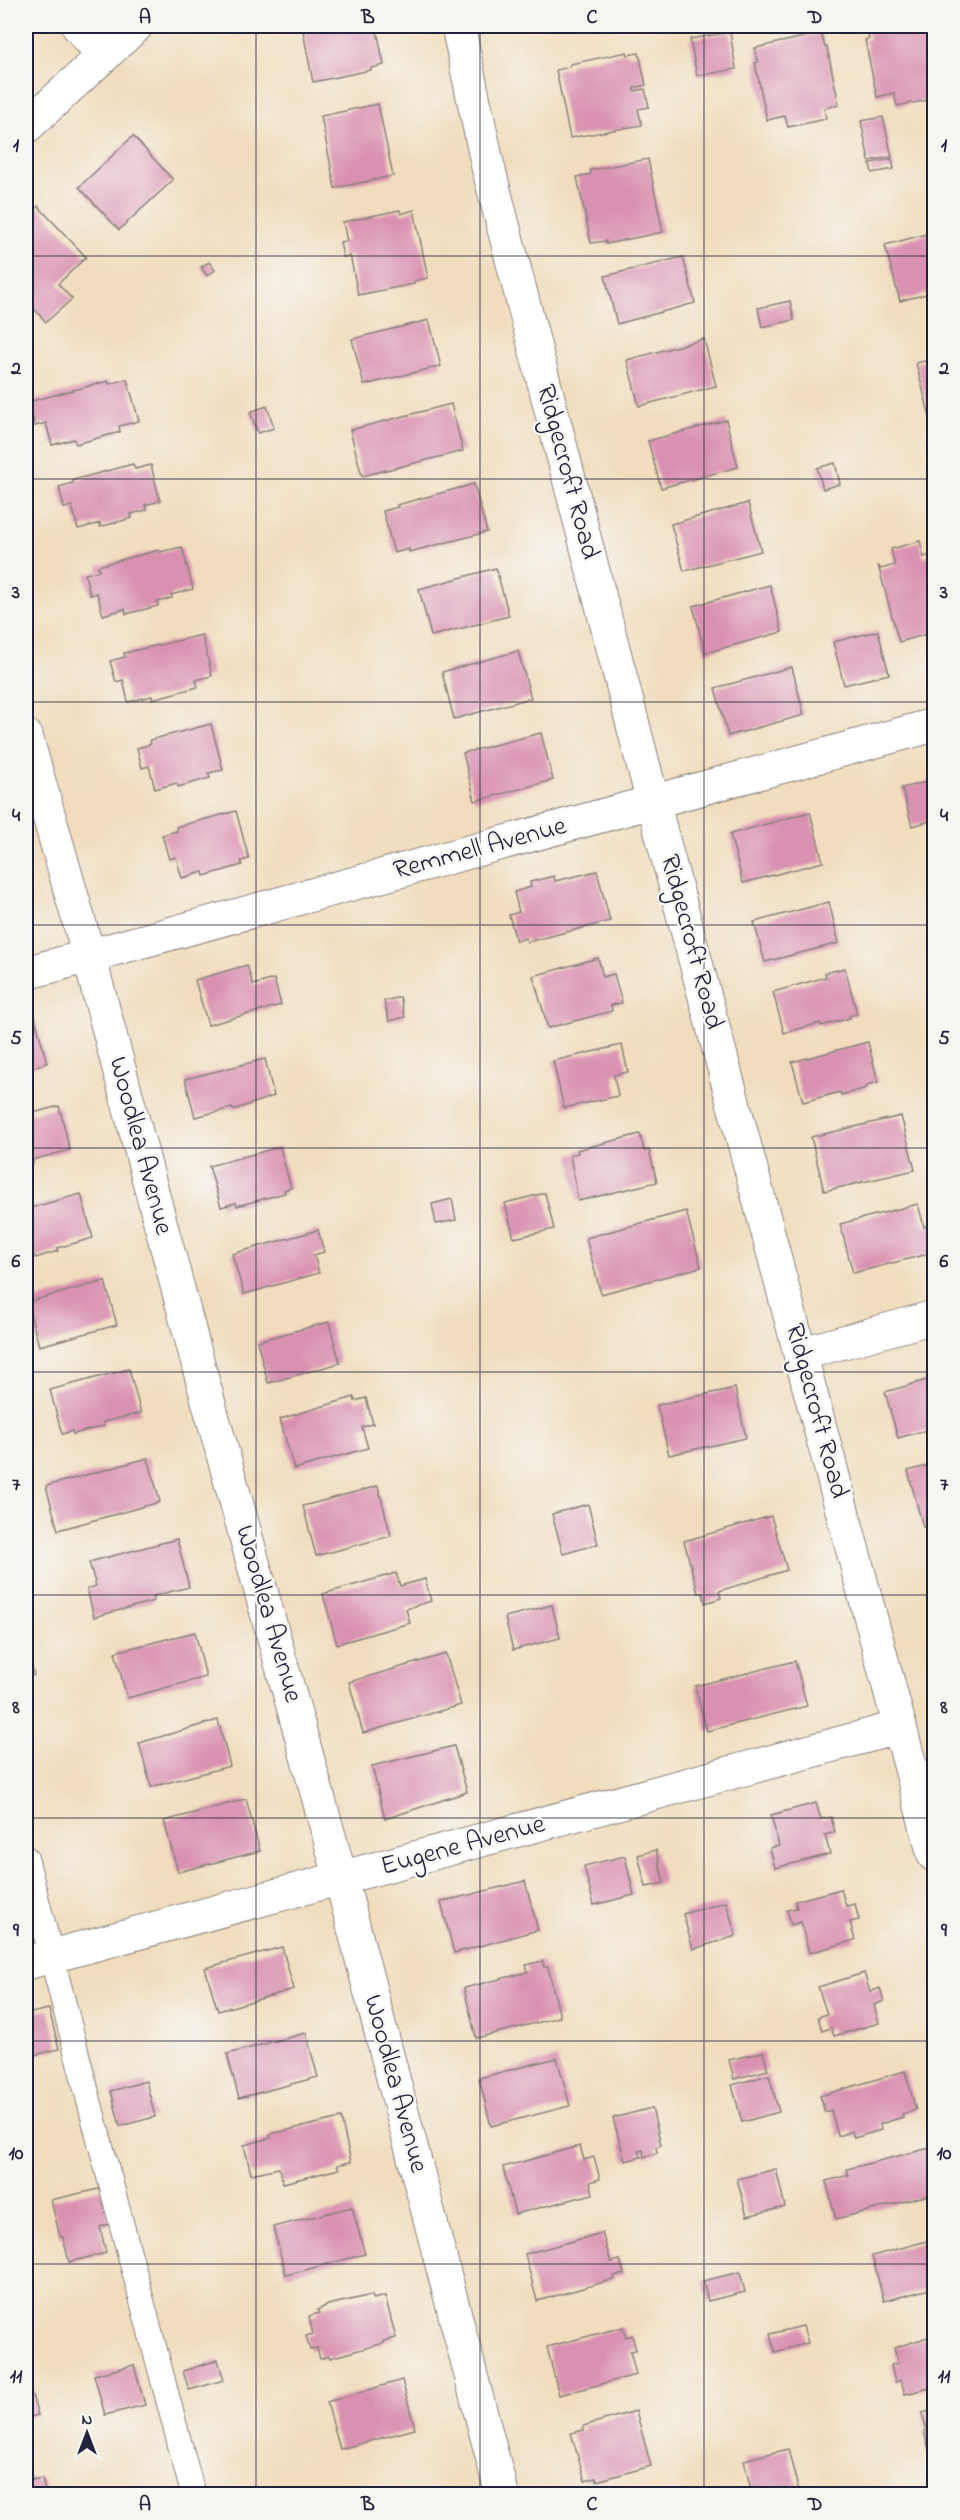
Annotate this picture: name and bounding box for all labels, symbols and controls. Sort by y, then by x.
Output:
text: A [139,4,151,33]
text: B [360,4,375,33]
text: C [587,4,598,33]
text: D [807,4,822,33]
text: 1 [13,132,20,161]
text: 1 [941,132,948,161]
text: 2 [10,355,21,384]
text: 2 [938,355,949,384]
street label: Ridgecroft Road [525,380,609,564]
text: 3 [11,579,20,608]
text: 3 [939,579,948,608]
text: 4 [12,802,21,831]
text: 4 [940,802,949,831]
street label: Remmell Avenue [389,807,572,891]
street label: Ridgecroft Road [649,850,733,1034]
text: 5 [10,1025,22,1054]
text: 5 [938,1025,950,1054]
street label: Woodlea Avenue [97,1053,183,1240]
text: 6 [12,1248,21,1277]
text: 6 [940,1248,949,1277]
street label: Ridgecroft Road [774,1319,858,1503]
text: 7 [12,1471,21,1500]
text: 7 [940,1471,949,1500]
street label: Woodlea Avenue [224,1521,312,1708]
text: 8 [11,1694,20,1723]
text: 8 [939,1694,948,1723]
street label: Eugene Avenue [376,1805,550,1887]
text: 9 [12,1917,20,1946]
text: 9 [940,1917,948,1946]
street label: Woodlea Avenue [352,1991,438,2178]
text: 10 [9,2140,24,2169]
text: 10 [937,2140,952,2169]
text: 11 [10,2363,23,2392]
text: 11 [938,2363,951,2392]
north arrow [57,2403,117,2463]
text: N [82,2408,93,2432]
text: A [139,2491,151,2520]
text: B [360,2491,375,2520]
text: C [587,2491,598,2520]
text: D [807,2491,822,2520]

